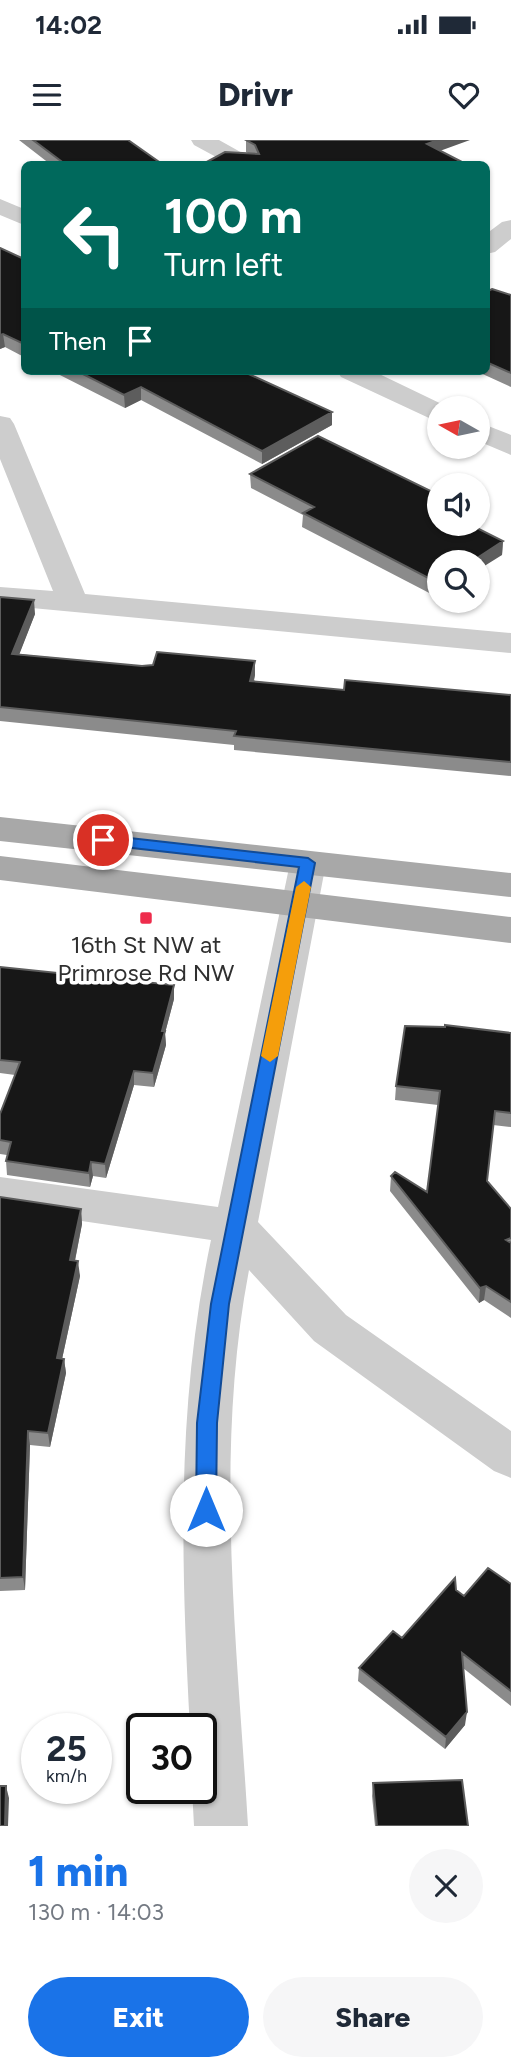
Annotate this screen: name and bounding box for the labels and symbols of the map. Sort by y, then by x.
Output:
north arrow [427,396,490,458]
pin [73,810,133,870]
marker: 16th St NW at Primrose Rd NW [138,910,154,926]
place label: 16th St NW at Primrose Rd NW [58,930,234,987]
position arrow [169,1473,243,1547]
speed limit sign: 30 [126,1713,217,1804]

